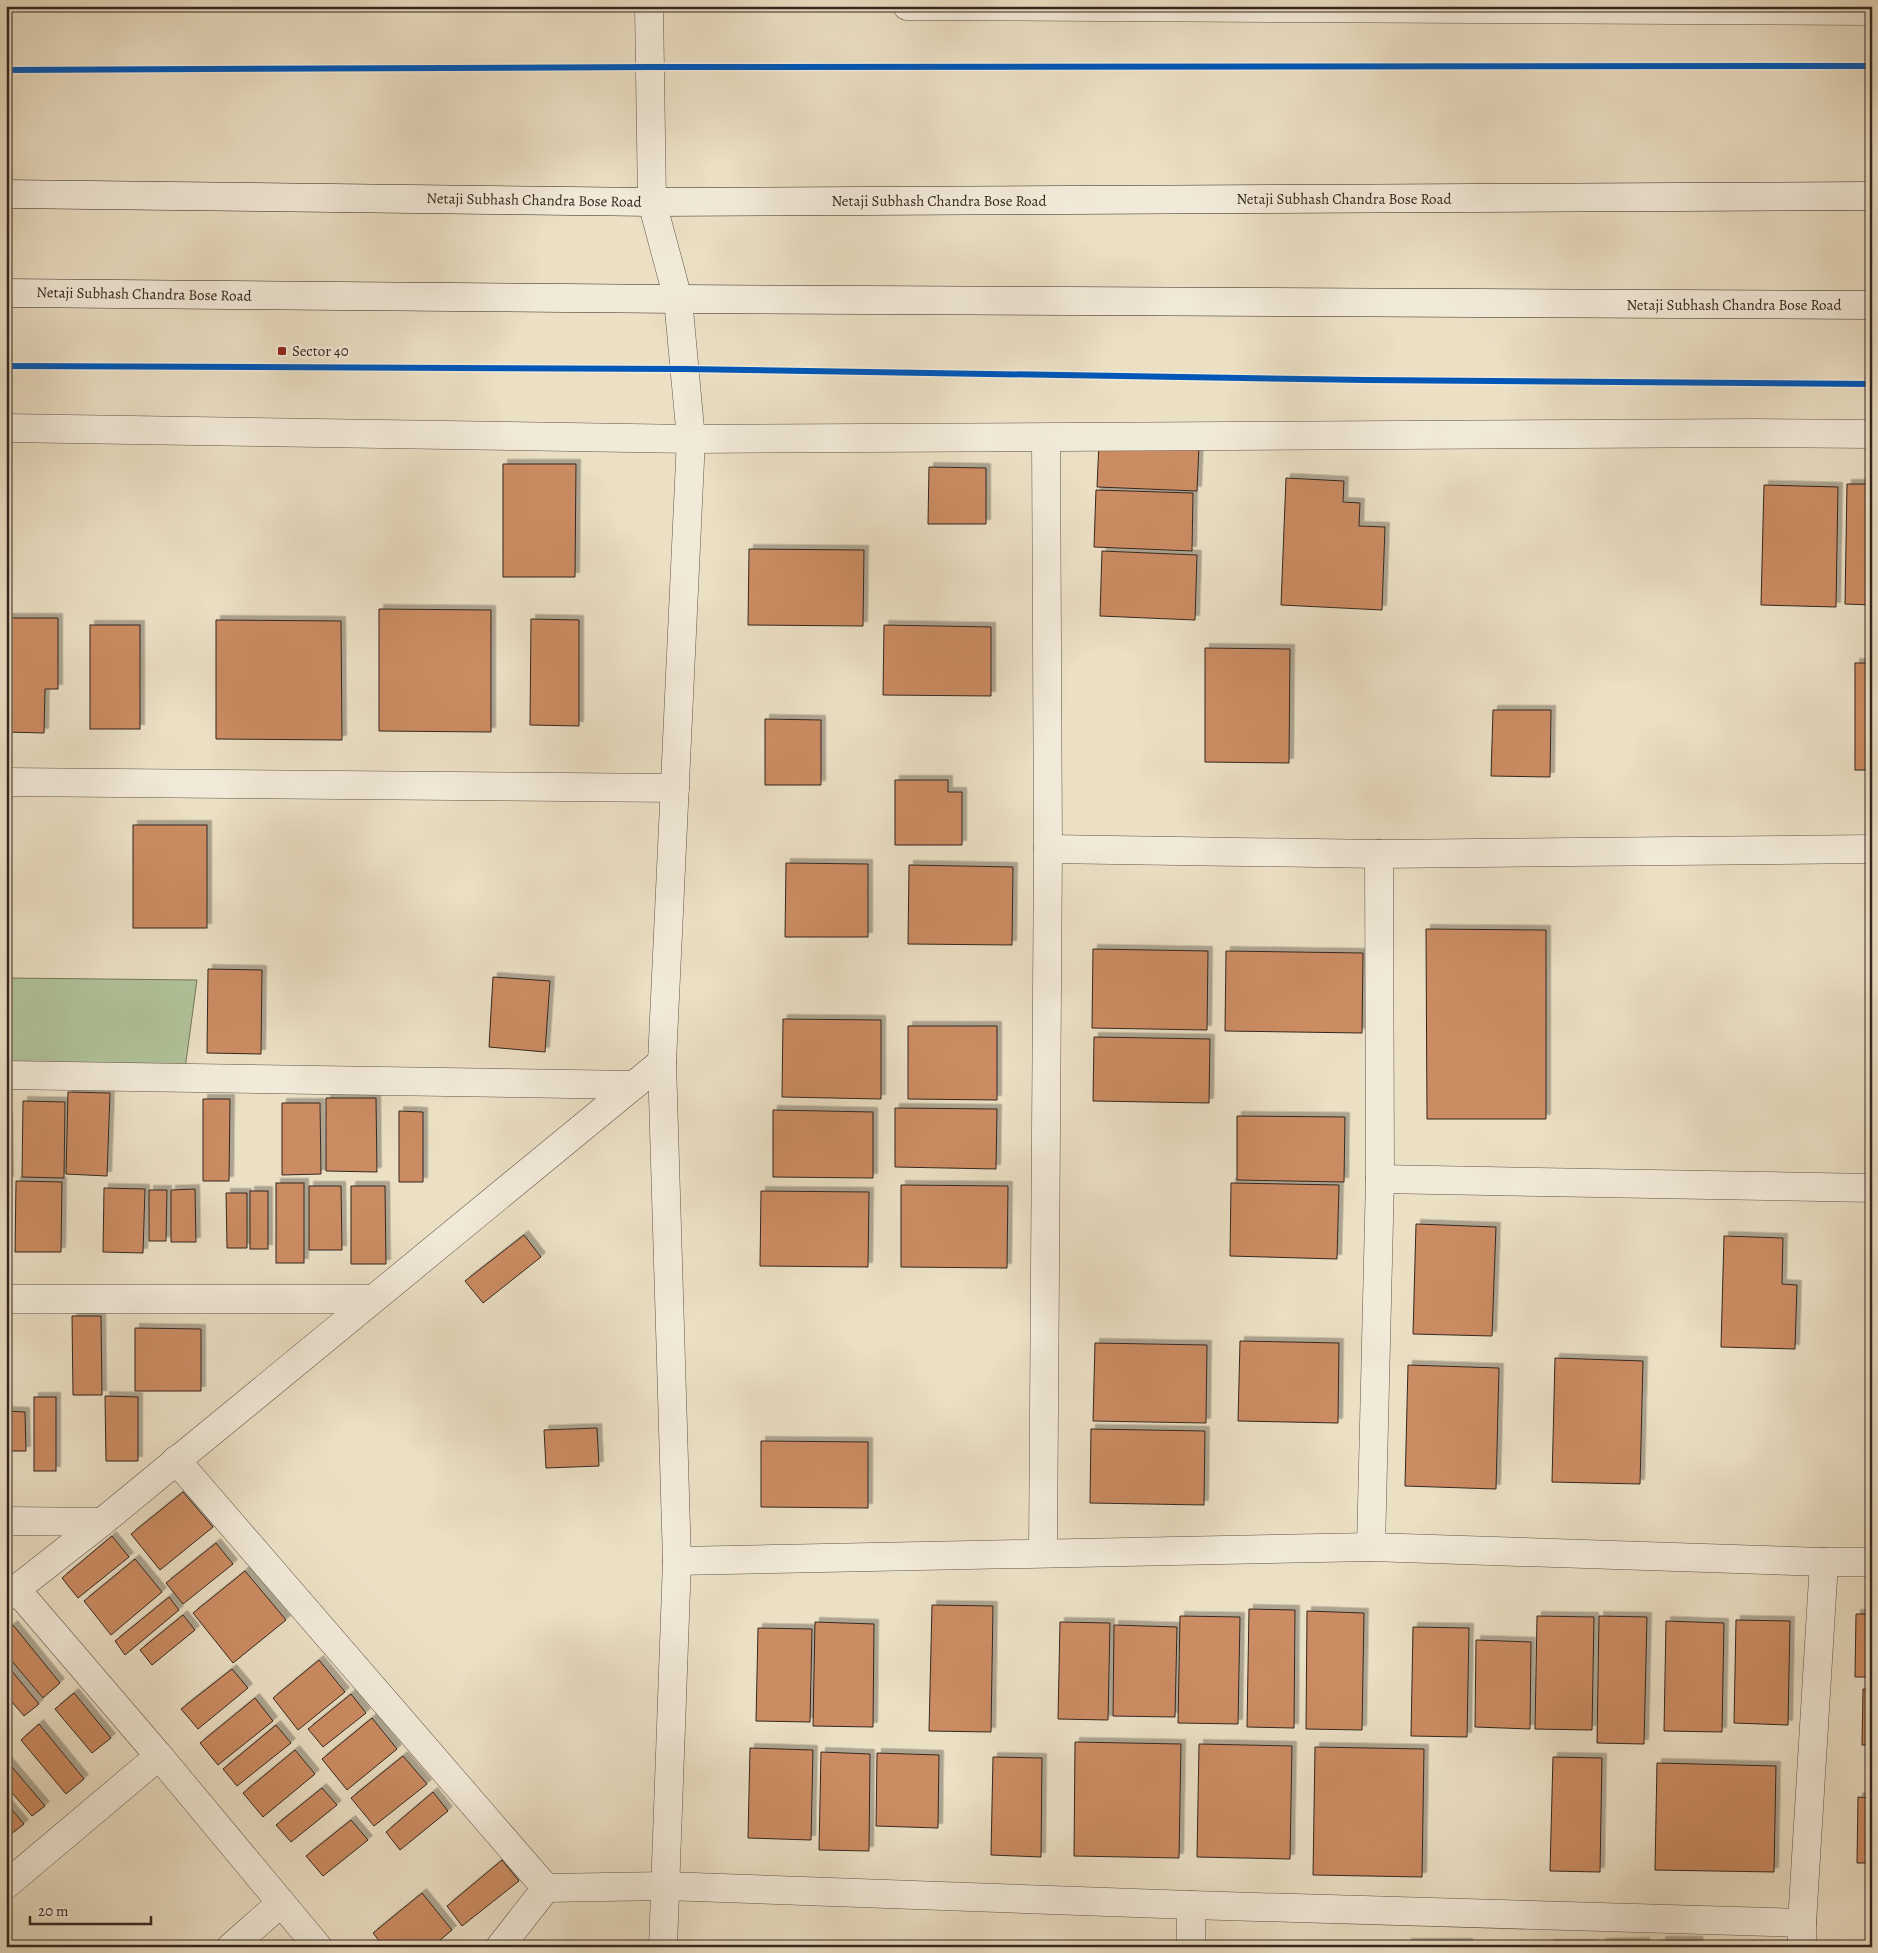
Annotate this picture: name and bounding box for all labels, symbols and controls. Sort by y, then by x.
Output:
street label: Netaji Subhash Chandra Bose Road [426,188,643,212]
street label: Netaji Subhash Chandra Bose Road [1236,189,1453,209]
street label: Netaji Subhash Chandra Bose Road [831,191,1048,211]
street label: Netaji Subhash Chandra Bose Road [36,282,253,306]
street label: Netaji Subhash Chandra Bose Road [1626,295,1843,315]
place label: Sector 40 [292,341,349,361]
marker: Sector 40 [276,345,288,357]
scale bar [30,1893,151,1925]
text: 20 m [38,1901,69,1921]

